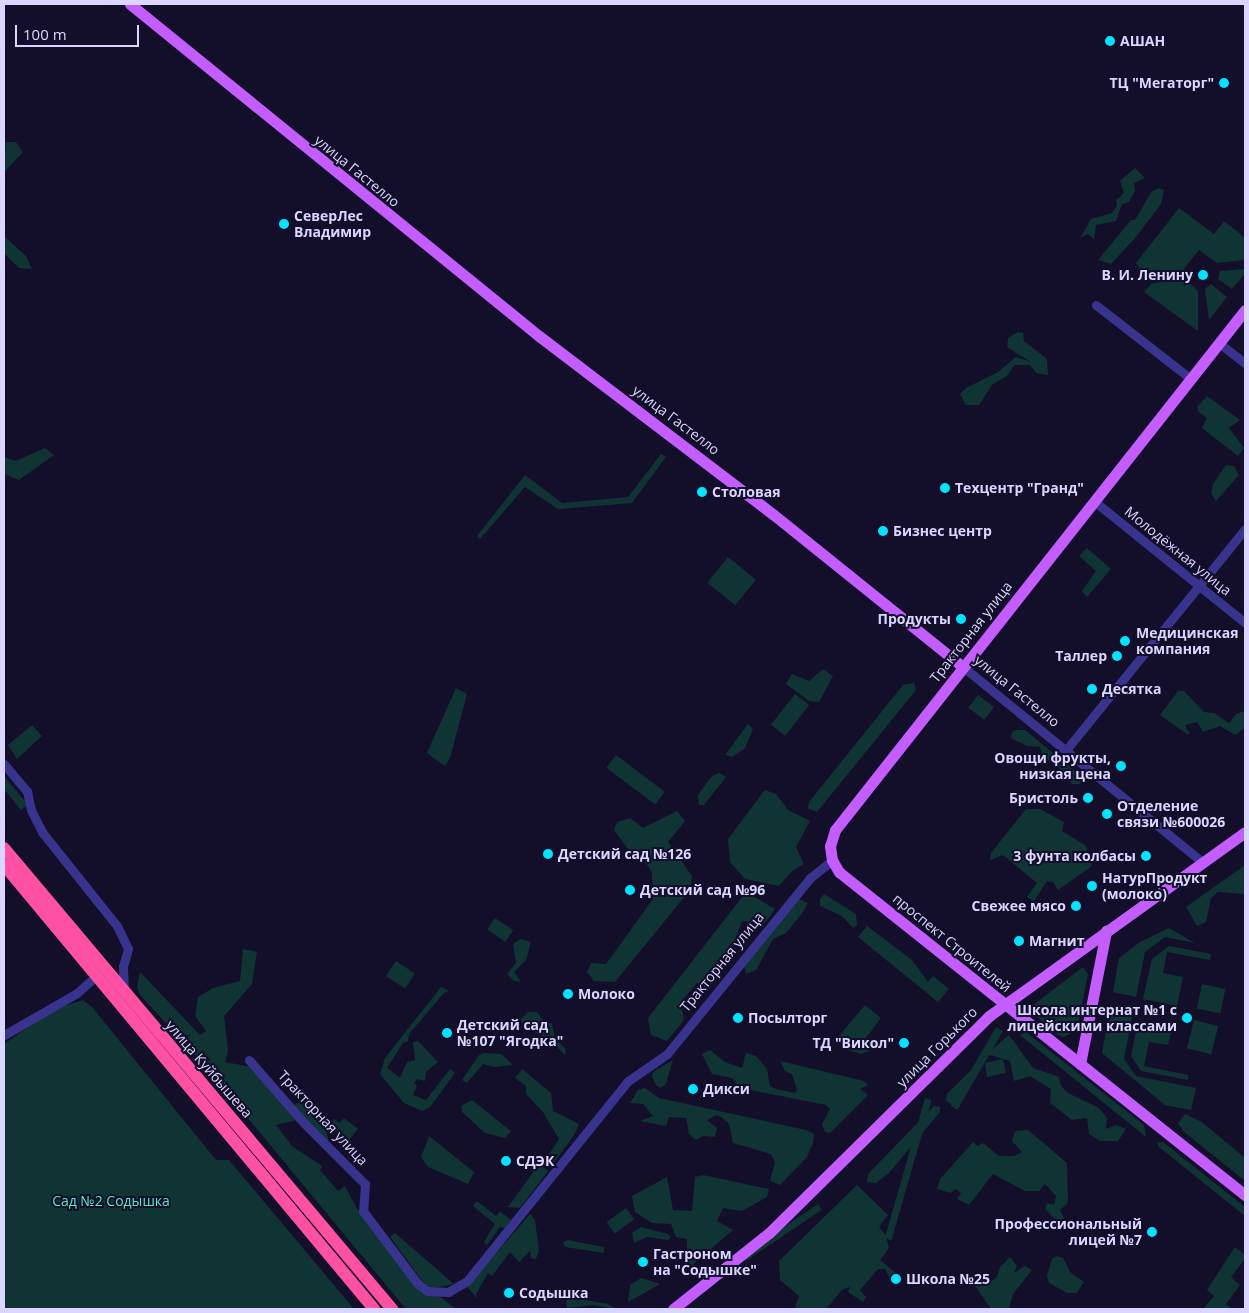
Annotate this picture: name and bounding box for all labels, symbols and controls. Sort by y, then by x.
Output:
scale bar [18,15,141,47]
text: 100 m [23,24,67,44]
place label: АШАН [1120,33,1165,49]
marker: АШАН [1104,35,1116,47]
place label: ТЦ "Мегаторг" [1110,75,1214,91]
marker: ТЦ "Мегаторг" [1218,77,1230,89]
street label: улица Гастелло [311,132,403,210]
place label: СеверЛес Владимир [294,208,371,240]
marker: СеверЛес Владимир [278,218,290,230]
place label: В. И. Ленину [1102,267,1193,283]
marker: В. И. Ленину [1197,269,1209,281]
street label: улица Гастелло [629,382,723,458]
place label: Техцентр "Гранд" [955,480,1084,496]
marker: Техцентр "Гранд" [939,482,951,494]
place label: Столовая [712,484,781,500]
marker: Столовая [696,486,708,498]
street label: Молодёжная улица [1121,503,1235,599]
place label: Бизнес центр [893,523,992,539]
marker: Бизнес центр [877,525,889,537]
street label: Тракторная улица [926,578,1016,686]
place label: Продукты [877,611,951,627]
marker: Продукты [955,613,967,625]
place label: Медицинская компания [1136,625,1238,658]
marker: Медицинская компания [1118,634,1132,648]
place label: Таллер [1055,648,1107,664]
marker: Таллер [1111,650,1123,662]
street label: улица Гастелло [971,652,1063,730]
place label: Десятка [1102,681,1161,697]
marker: Десятка [1086,683,1098,695]
place label: Овощи фрукты, низкая цена [994,750,1111,782]
marker: Овощи фрукты, низкая цена [1115,760,1127,772]
place label: Бристоль [1009,790,1078,806]
marker: Бристоль [1082,792,1094,804]
place label: Отделение связи №600026 [1117,798,1225,830]
marker: Отделение связи №600026 [1101,808,1113,820]
place label: Детский сад №126 [558,846,691,862]
marker: Детский сад №126 [542,848,554,860]
place label: 3 фунта колбасы [1013,848,1136,864]
marker: 3 фунта колбасы [1140,850,1152,862]
place label: НатурПродукт (молоко) [1102,870,1207,902]
marker: НатурПродукт (молоко) [1086,880,1098,892]
place label: Детский сад №96 [640,882,765,898]
marker: Детский сад №96 [624,884,636,896]
street label: проспект Строителей [890,890,1014,996]
place label: Свежее мясо [972,898,1066,914]
marker: Свежее мясо [1070,900,1082,912]
street label: Тракторная улица [677,909,767,1015]
place label: Магнит [1029,933,1084,949]
marker: Магнит [1013,935,1025,947]
place label: Молоко [578,986,635,1002]
marker: Молоко [562,988,574,1000]
place label: Школа интернат №1 с лицейскими классами [1008,1002,1177,1034]
street label: улица Горького [893,1003,981,1091]
place label: Посылторг [748,1010,827,1026]
marker: Посылторг [732,1012,744,1024]
marker: Школа интернат №1 с лицейскими классами [1181,1012,1193,1024]
street label: улица Куйбышева [162,1017,256,1121]
place label: Детский сад №107 "Ягодка" [457,1017,563,1050]
marker: Детский сад №107 "Ягодка" [441,1027,453,1039]
place label: ТД "Викол" [812,1035,894,1051]
marker: ТД "Викол" [898,1037,910,1049]
street label: Тракторная улица [275,1067,371,1169]
place label: Дикси [703,1081,750,1097]
marker: Дикси [687,1083,699,1095]
place label: СДЭК [516,1153,554,1169]
marker: СДЭК [500,1155,512,1167]
park label: Сад №2 Содышка [52,1193,170,1209]
place label: Профессиональный лицей №7 [995,1216,1142,1248]
marker: Профессиональный лицей №7 [1146,1226,1158,1238]
place label: Гастроном на "Содышке" [653,1246,757,1278]
marker: Гастроном на "Содышке" [637,1256,649,1268]
place label: Школа №25 [906,1271,990,1287]
marker: Школа №25 [890,1273,902,1285]
place label: Содышка [519,1285,588,1301]
marker: Содышка [503,1287,515,1299]

